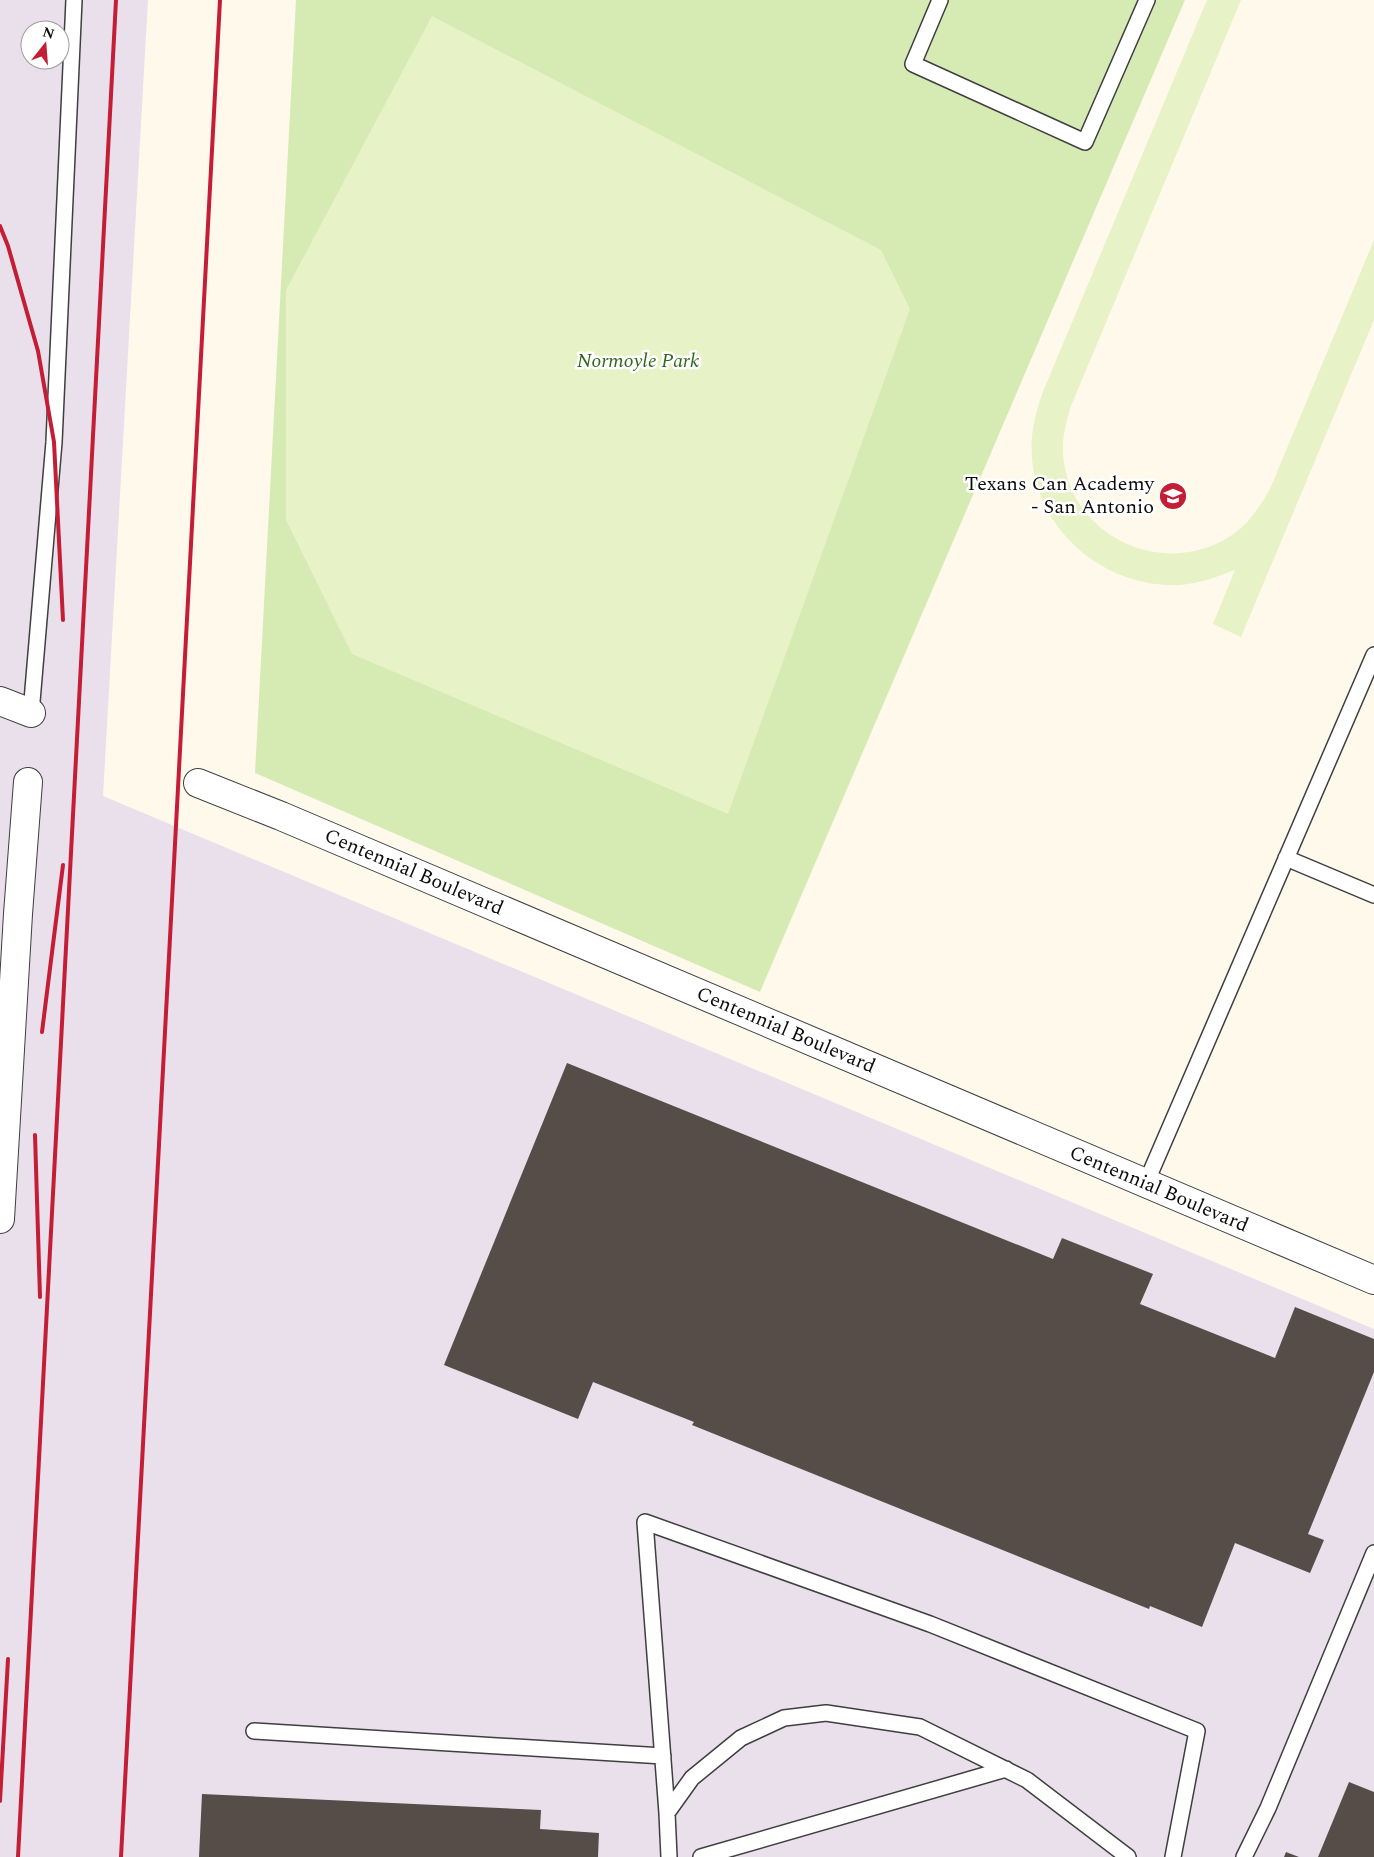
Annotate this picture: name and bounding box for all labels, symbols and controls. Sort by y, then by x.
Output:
north arrow [20,20,70,70]
text: N [40,21,57,45]
park label: Normoyle Park [577,346,700,376]
place label: Texans Can Academy - San Antonio [965,469,1155,522]
school or university icon: Texans Can Academy - San Antonio [1158,481,1188,511]
street label: Centennial Boulevard [320,821,508,923]
street label: Centennial Boulevard [692,979,880,1081]
street label: Centennial Boulevard [1065,1138,1253,1240]

